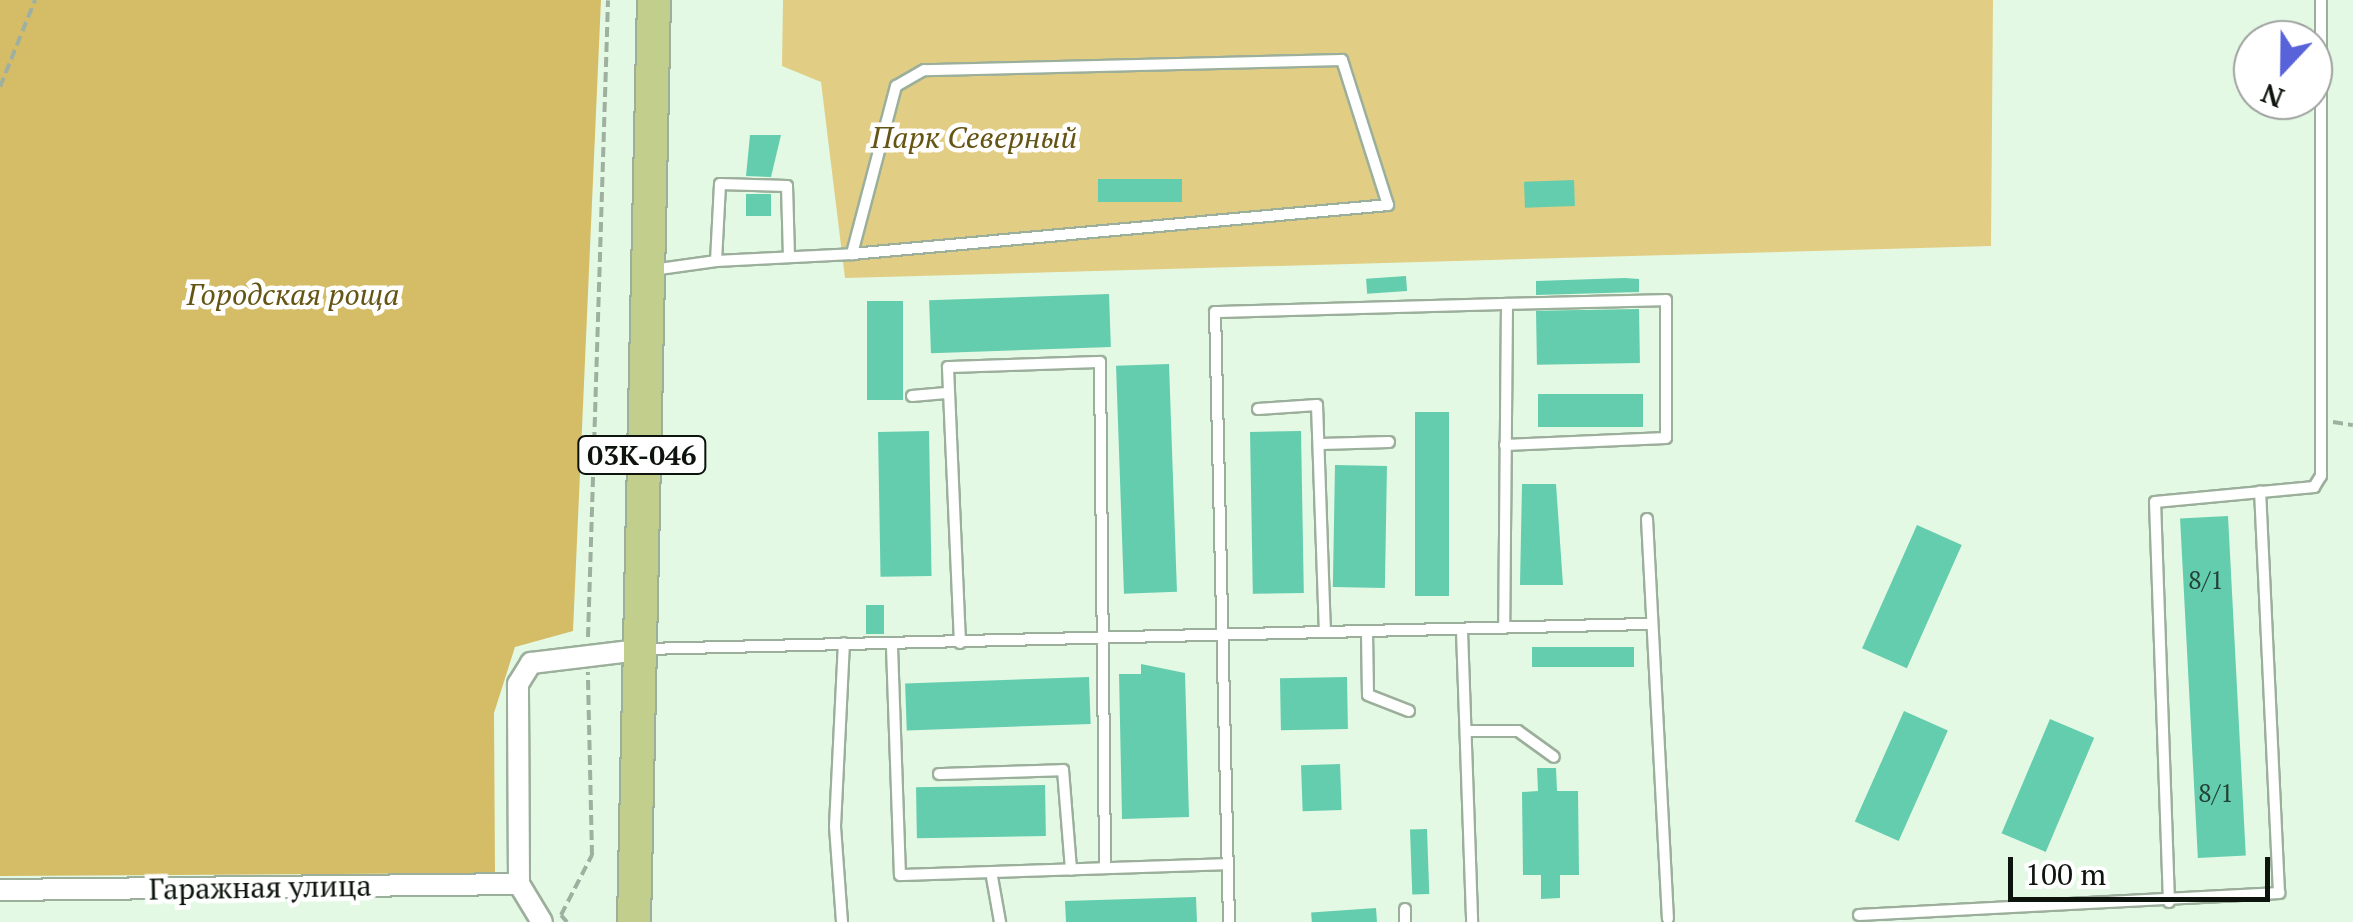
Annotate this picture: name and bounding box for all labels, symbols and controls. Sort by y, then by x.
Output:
north arrow [2233,20,2333,120]
text: N [2256,75,2289,118]
park label: Парк Северный [871,119,1077,155]
park label: Городская роща [187,276,399,312]
road number: 03К-046 [577,432,707,478]
house number: 8/1 [2188,565,2224,595]
house number: 8/1 [2198,778,2234,808]
scale bar [2013,837,2276,899]
text: 100 m [2025,854,2106,894]
street label: Гаражная улица [148,867,372,907]

